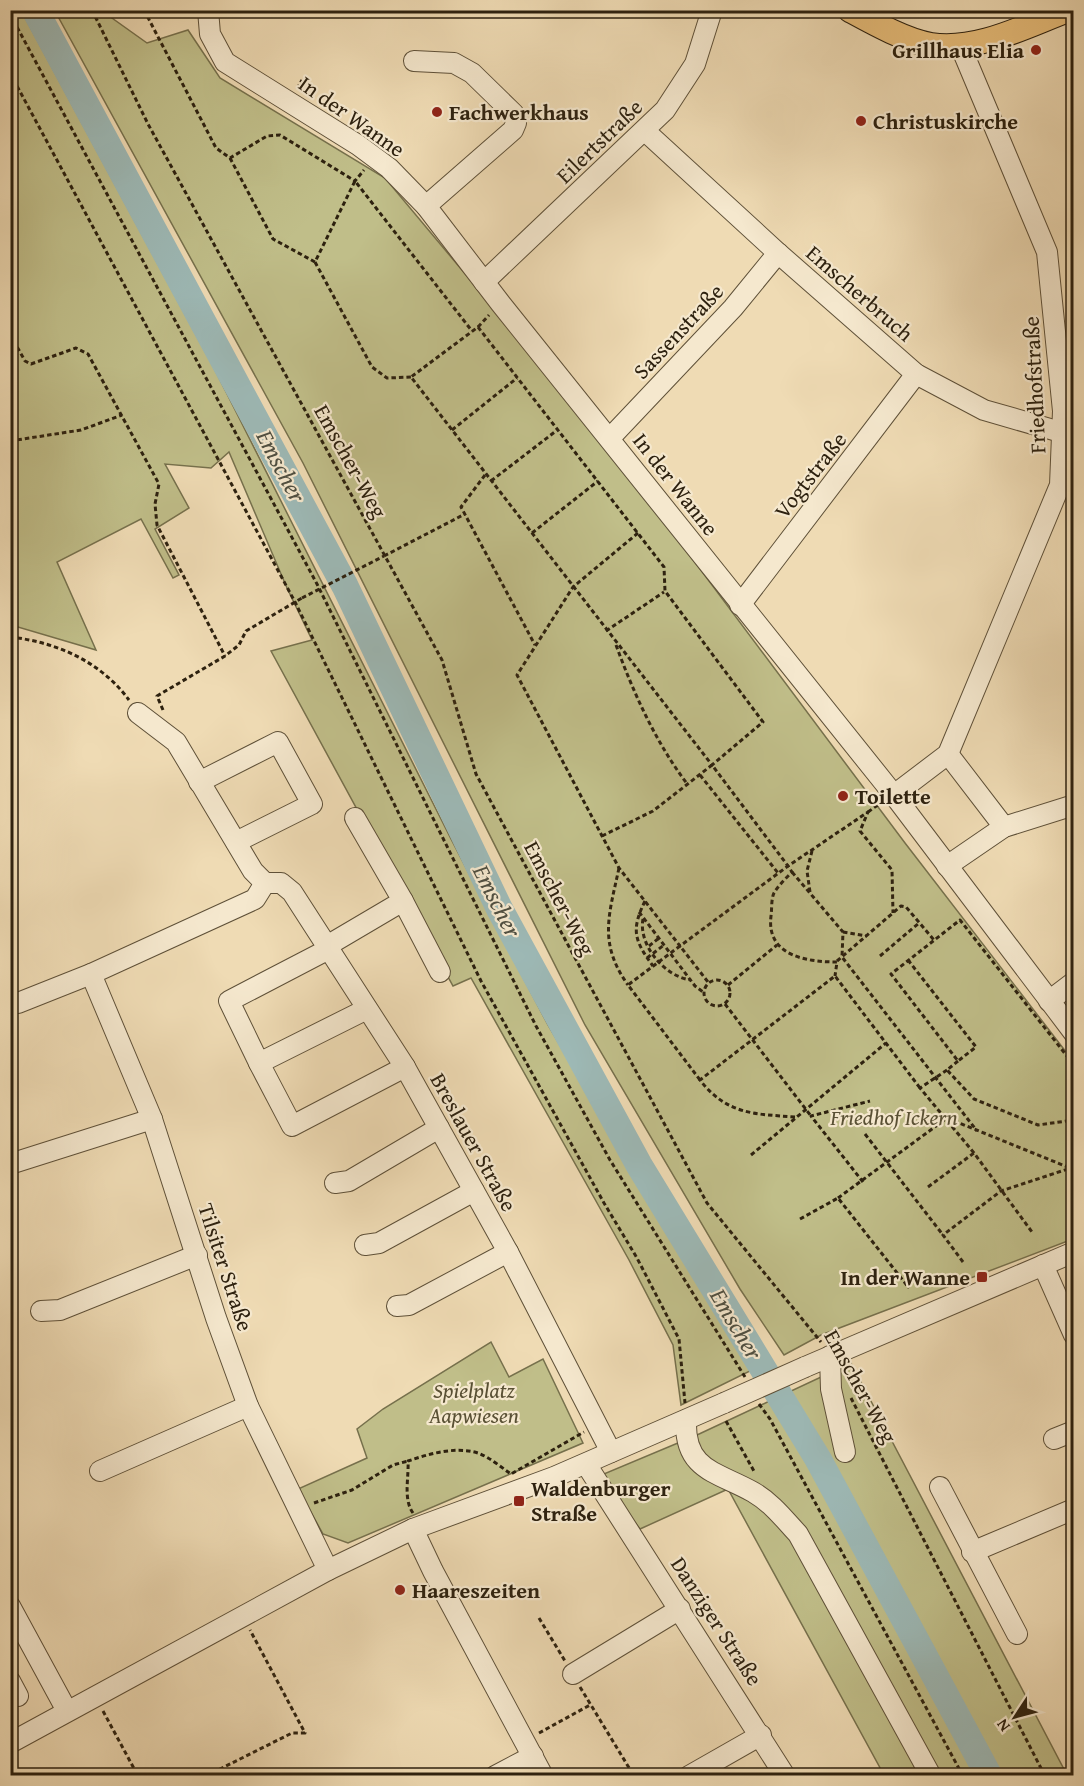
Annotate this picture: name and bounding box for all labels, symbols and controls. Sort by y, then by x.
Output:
place label: Grillhaus Elia [892,34,1025,66]
marker: Grillhaus Elia [1029,43,1043,57]
street label: In der Wanne [292,68,412,164]
street label: Eilertstraße [548,91,650,191]
place label: Fachwerkhaus [449,96,589,128]
marker: Fachwerkhaus [430,105,444,119]
place label: Christuskirche [873,105,1018,137]
marker: Christuskirche [854,114,868,128]
street label: Emscherbruch [799,237,921,349]
street label: Sassenstraße [625,276,731,386]
street label: Friedhofstraße [1014,315,1054,455]
street label: Emscher-Weg [307,398,395,524]
water label: Emscher [247,422,316,509]
street label: Vogtstraße [766,425,854,525]
street label: In der Wanne [625,426,727,542]
place label: Toilette [855,780,931,812]
marker: Toilette [836,789,850,803]
street label: Emscher-Weg [516,835,604,961]
water label: Emscher [464,857,531,944]
street label: Breslauer Straße [423,1067,525,1217]
park label: Friedhof Ickern [829,1101,958,1133]
street label: Tilsiter Straße [190,1199,262,1335]
place label: In der Wanne [840,1261,970,1293]
marker: In der Wanne [975,1270,989,1284]
water label: Emscher [701,1281,772,1367]
street label: Emscher-Weg [817,1323,905,1449]
park label: Spielplatz Aapwiesen [428,1374,519,1431]
place label: Waldenburger Straße [531,1472,671,1529]
marker: Waldenburger Straße [512,1494,526,1508]
street label: Danziger Straße [663,1550,771,1692]
place label: Haareszeiten [412,1574,540,1606]
marker: Haareszeiten [393,1583,407,1597]
north arrow [985,1687,1045,1747]
text: N [990,1714,1016,1737]

